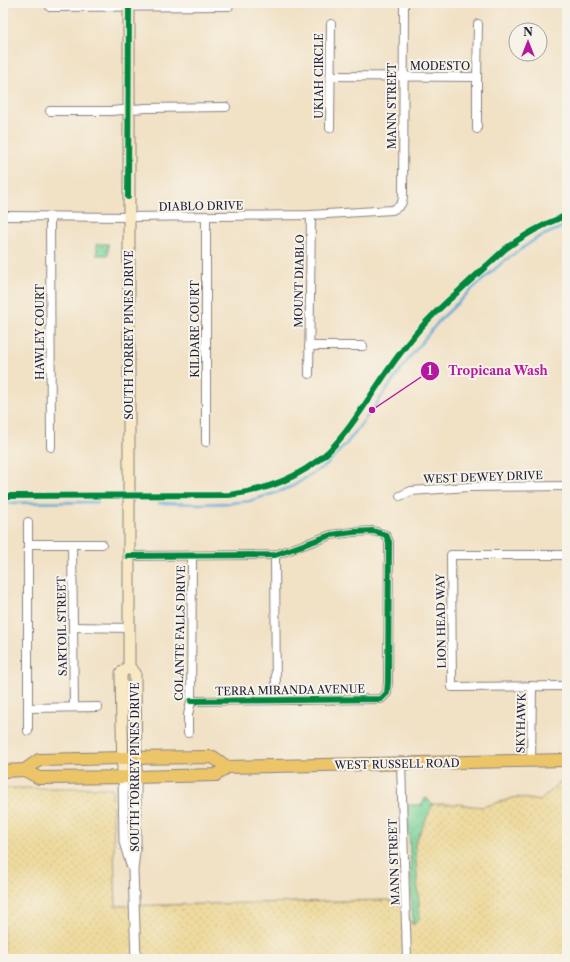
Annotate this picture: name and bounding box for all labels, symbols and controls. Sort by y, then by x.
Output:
north arrow [508,22,548,62]
text: N [523,25,533,39]
street label: UKIAH CIRCLE [312,33,326,119]
street label: MODESTO [410,59,470,73]
street label: MANN STREET [385,62,399,149]
street label: DIABLO DRIVE [159,198,244,214]
street label: MOUNT DIABLO [291,234,307,328]
street label: SOUTH TORREY PINES DRIVE [122,250,136,420]
street label: KILDARE COURT [188,280,202,378]
street label: HAWLEY COURT [33,283,47,380]
callout: Tropicana Wash [420,359,556,383]
text: 1 [427,363,433,378]
text: Tropicana Wash [448,363,549,378]
street label: WEST DEWEY DRIVE [422,468,544,486]
street label: COLANTE FALLS DRIVE [172,565,188,701]
street label: LION HEAD WAY [433,573,449,669]
street label: SARTOIL STREET [54,575,70,676]
street label: SOUTH TORREY PINES DRIVE [128,682,142,852]
street label: TERRA MIRANDA AVENUE [215,682,365,698]
street label: SKYHAWK [513,692,529,753]
street label: WEST RUSSELL ROAD [333,756,460,772]
street label: MANN STREET [385,818,403,906]

